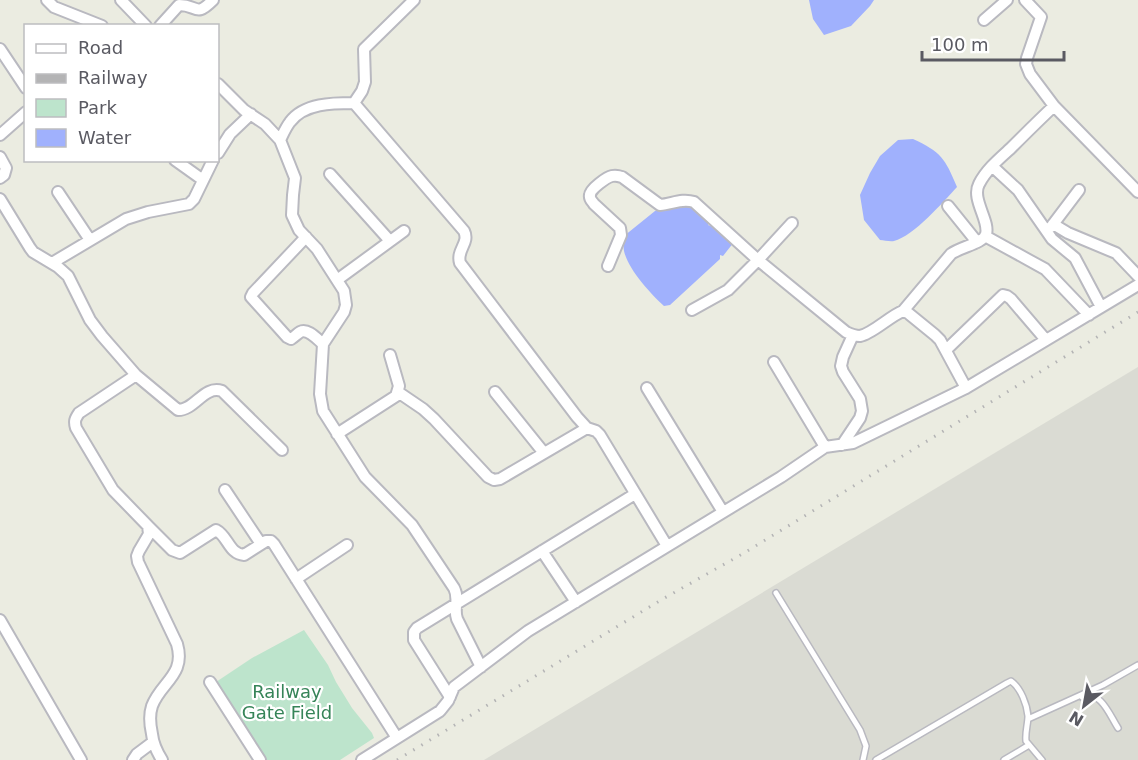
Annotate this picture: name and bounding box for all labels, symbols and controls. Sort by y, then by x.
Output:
legend [24,24,219,162]
scale bar [922,24,1064,62]
text: 100 m [931,34,989,55]
text: Road [78,37,123,58]
text: Railway [78,67,148,88]
text: Park [78,97,117,118]
text: Water [78,127,132,148]
north arrow [1054,676,1114,736]
park label: Railway Gate Field [242,681,332,723]
text: N [1066,707,1087,730]

